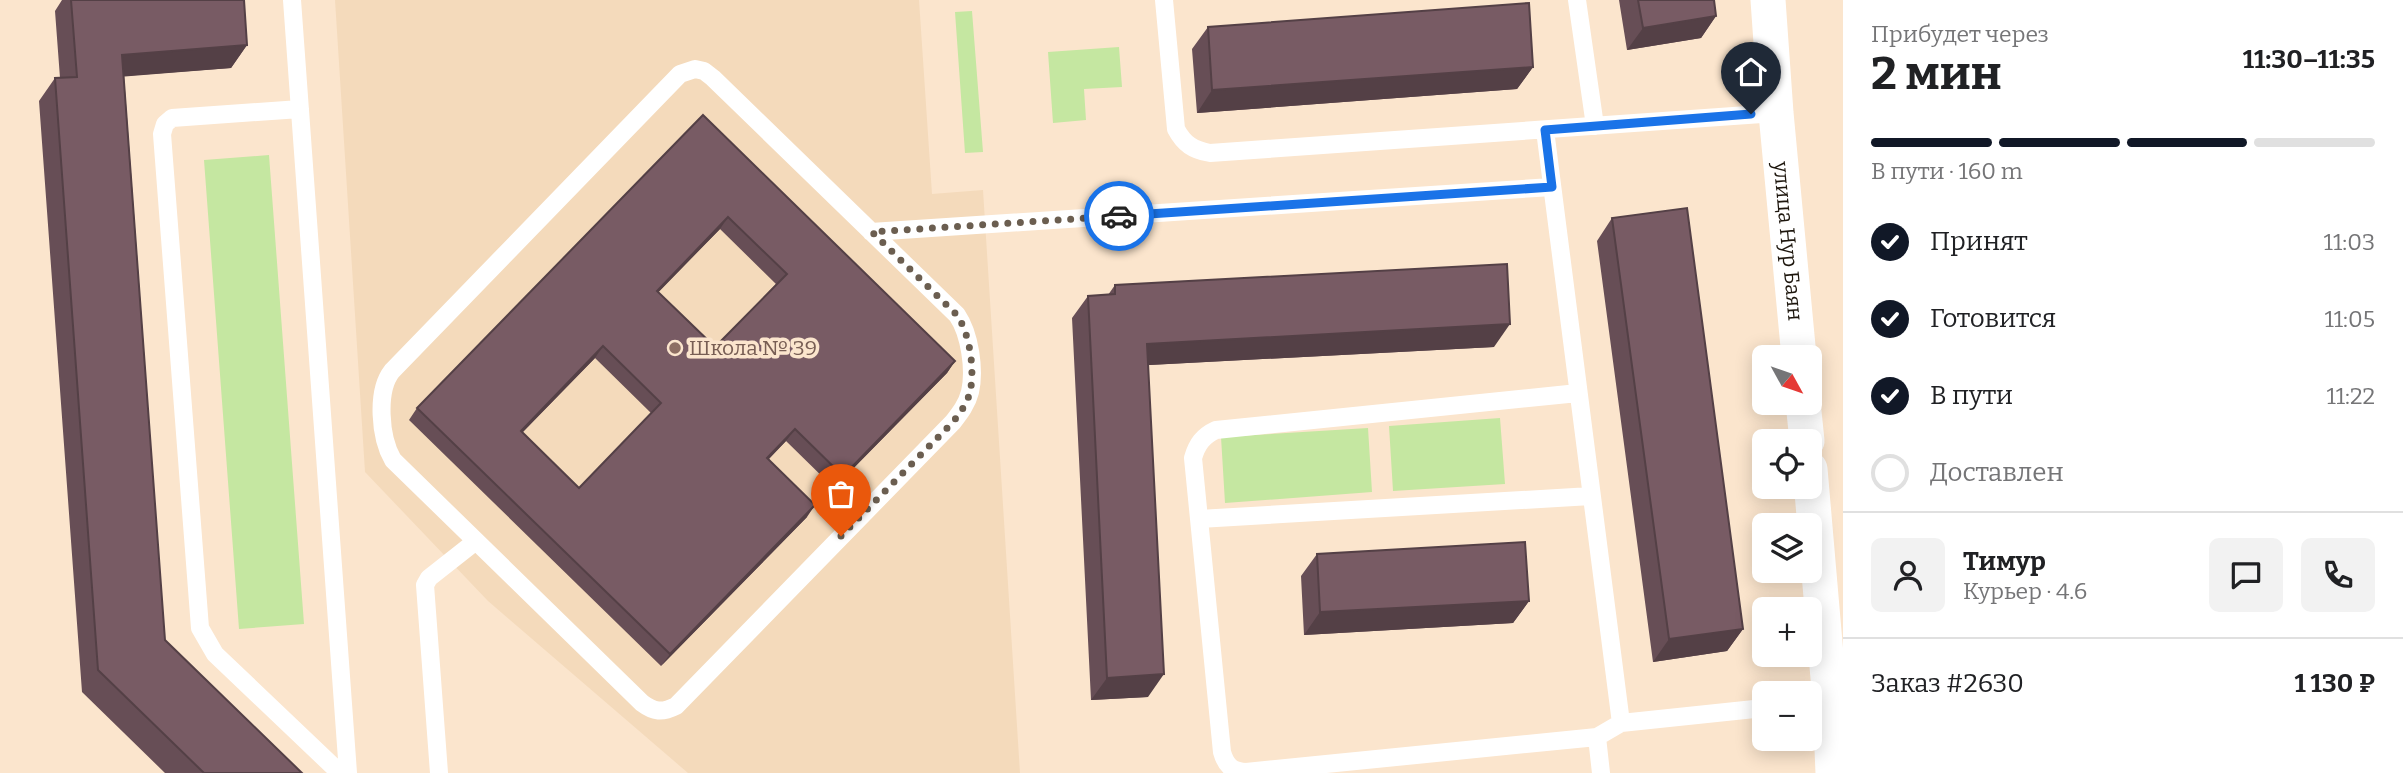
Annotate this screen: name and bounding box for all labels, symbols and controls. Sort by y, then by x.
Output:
text: Прибудет через [1871,20,2049,48]
pin [1721,42,1781,114]
text: 11:30–11:35 [2243,44,2375,75]
text: 2 мин [1871,46,2002,101]
icon: home [1732,53,1770,91]
text: В пути · 160 m [1871,157,2023,185]
street label: улица Нур Баян [1768,159,1809,322]
courier [1084,181,1154,251]
icon: car [1100,197,1138,235]
icon: check [1871,223,1909,261]
text: Принят [1930,226,2028,257]
text: 11:03 [2324,228,2375,256]
icon: check [1871,300,1909,338]
text: Готовится [1930,303,2056,334]
text: 11:05 [2324,305,2375,333]
place label: Школа № 39 [689,335,817,361]
marker: Школа № 39 [667,340,683,356]
north arrow [1752,345,1822,415]
map controls [1752,345,1822,751]
icon: check [1871,377,1909,415]
text: В пути [1930,380,2013,411]
text: 11:22 [2326,382,2375,410]
button: locate [1752,429,1822,499]
text: Доставлен [1930,457,2064,488]
pin [811,464,871,536]
icon: bag [822,475,860,513]
button: layers [1752,513,1822,583]
button: person [1871,538,1945,612]
button: chat [2209,538,2283,612]
button: phone [2301,538,2375,612]
text: Тимур [1963,546,2046,577]
text: Курьер · 4.6 [1963,577,2087,605]
button: + [1752,597,1822,667]
text: Заказ #2630 [1871,668,2024,699]
text: 1 130 ₽ [2295,668,2375,699]
button: − [1752,681,1822,751]

